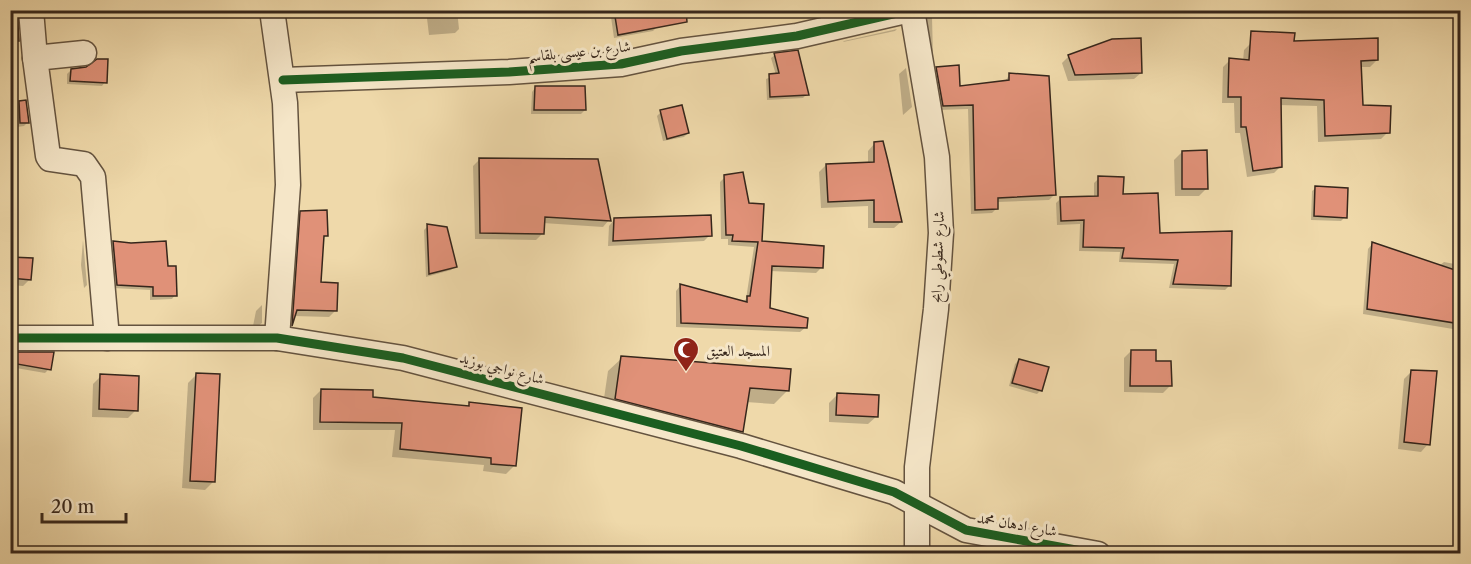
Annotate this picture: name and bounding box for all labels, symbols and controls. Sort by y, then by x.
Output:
street label: شارع بن عيسى بلقاسم [526,36,632,72]
street label: شارع شطوطي رابح [926,211,953,304]
mosque icon: المسجد العتيق [671,335,701,373]
place label: المسجد العتيق [706,341,770,360]
street label: شارع نواجي بوزيد [457,348,546,392]
scale bar [42,486,126,524]
text: 20 m [51,496,95,518]
street label: شارع ادهان محمد [975,508,1058,544]

